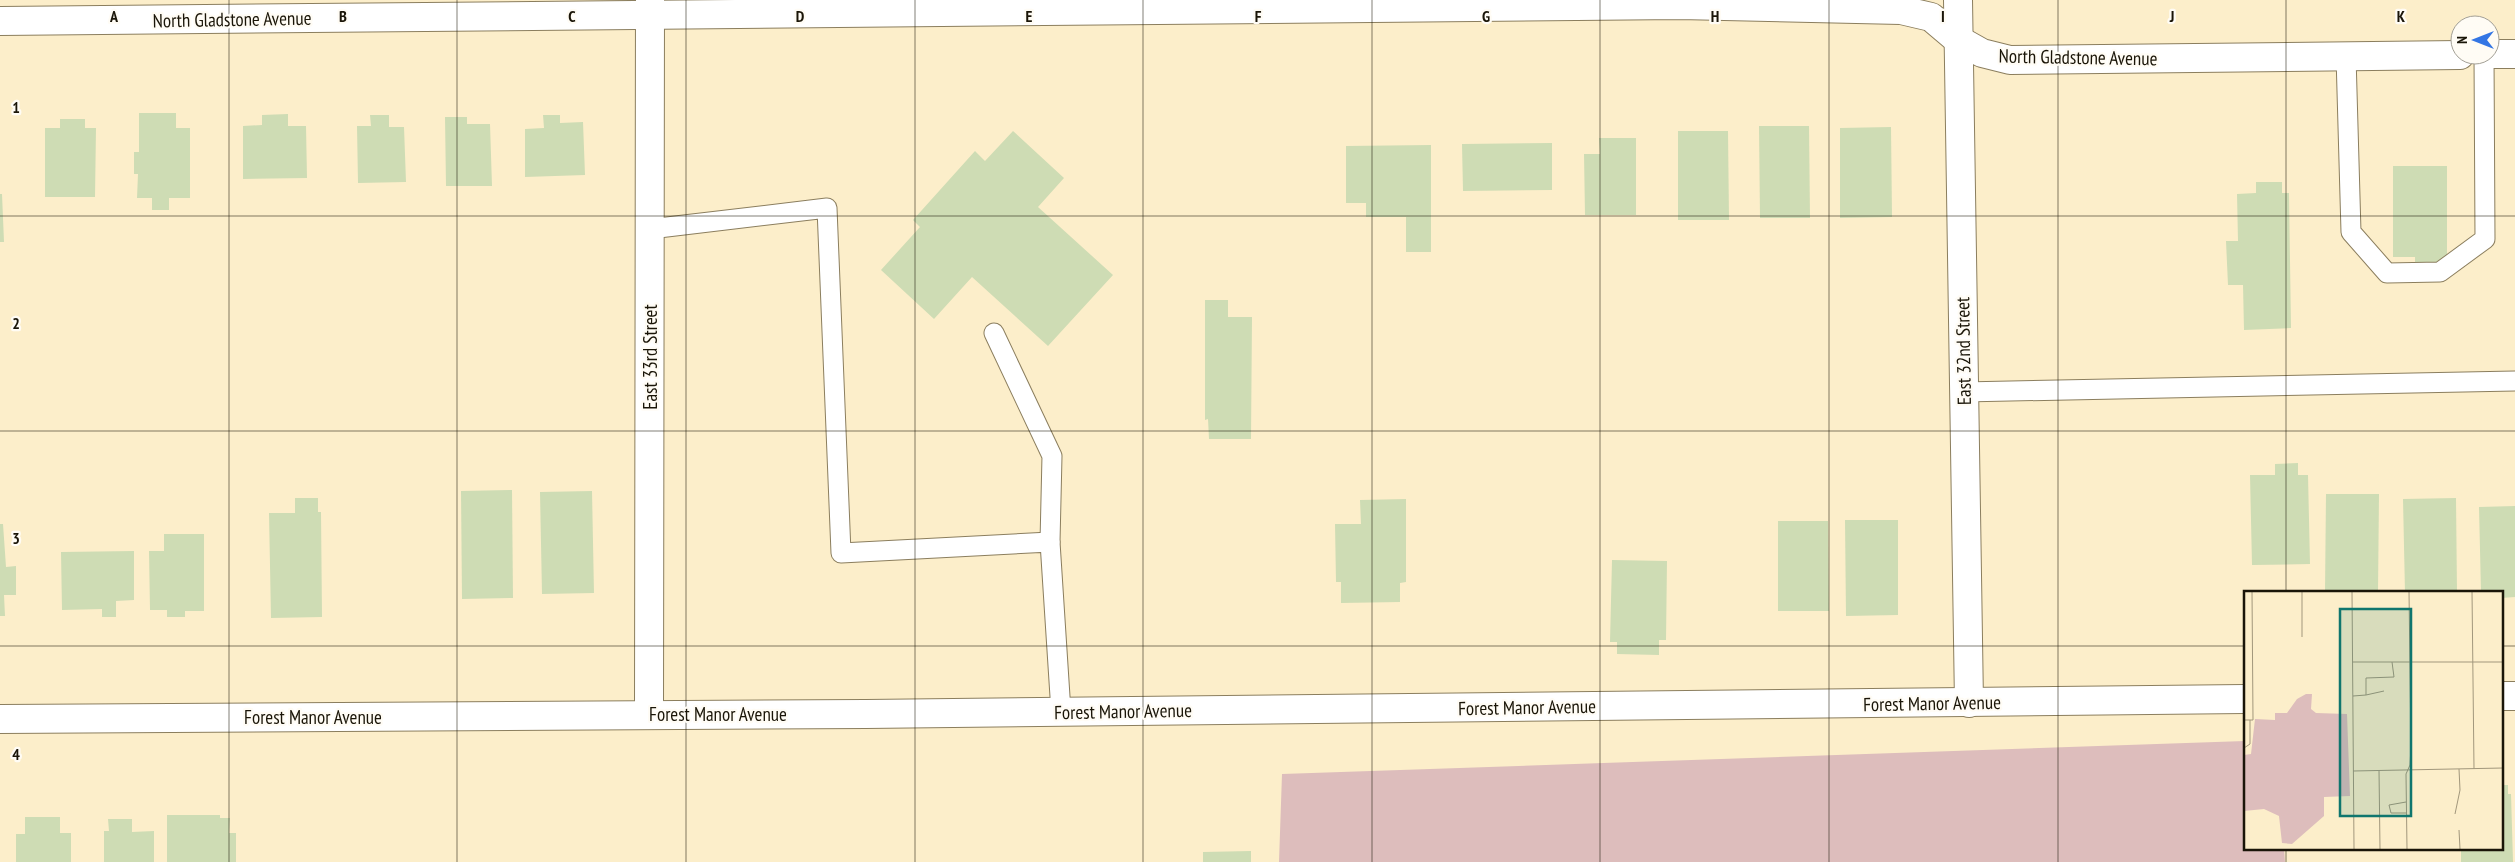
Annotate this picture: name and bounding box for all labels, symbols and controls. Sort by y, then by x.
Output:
text: A [109,6,119,26]
street label: North Gladstone Avenue [152,6,312,32]
text: B [339,6,347,26]
text: C [568,6,576,26]
text: D [796,6,805,26]
text: E [1026,6,1033,26]
text: F [1255,6,1262,26]
text: G [1482,6,1490,26]
text: H [1711,6,1719,26]
text: I [1941,6,1945,26]
text: J [2169,6,2174,26]
text: K [2397,6,2406,26]
north arrow [2450,15,2500,65]
text: N [2453,36,2471,44]
street label: North Gladstone Avenue [1998,44,2158,70]
text: 1 [12,97,20,117]
street label: East 32nd Street [1950,296,1976,405]
street label: East 33rd Street [638,304,662,410]
text: 2 [12,313,20,333]
text: 3 [12,528,20,548]
inset map [2244,591,2502,850]
street label: Forest Manor Avenue [1863,690,2001,716]
street label: Forest Manor Avenue [1458,694,1596,720]
street label: Forest Manor Avenue [1054,698,1192,724]
street label: Forest Manor Avenue [649,702,787,726]
street label: Forest Manor Avenue [244,705,382,729]
text: 4 [12,744,20,764]

